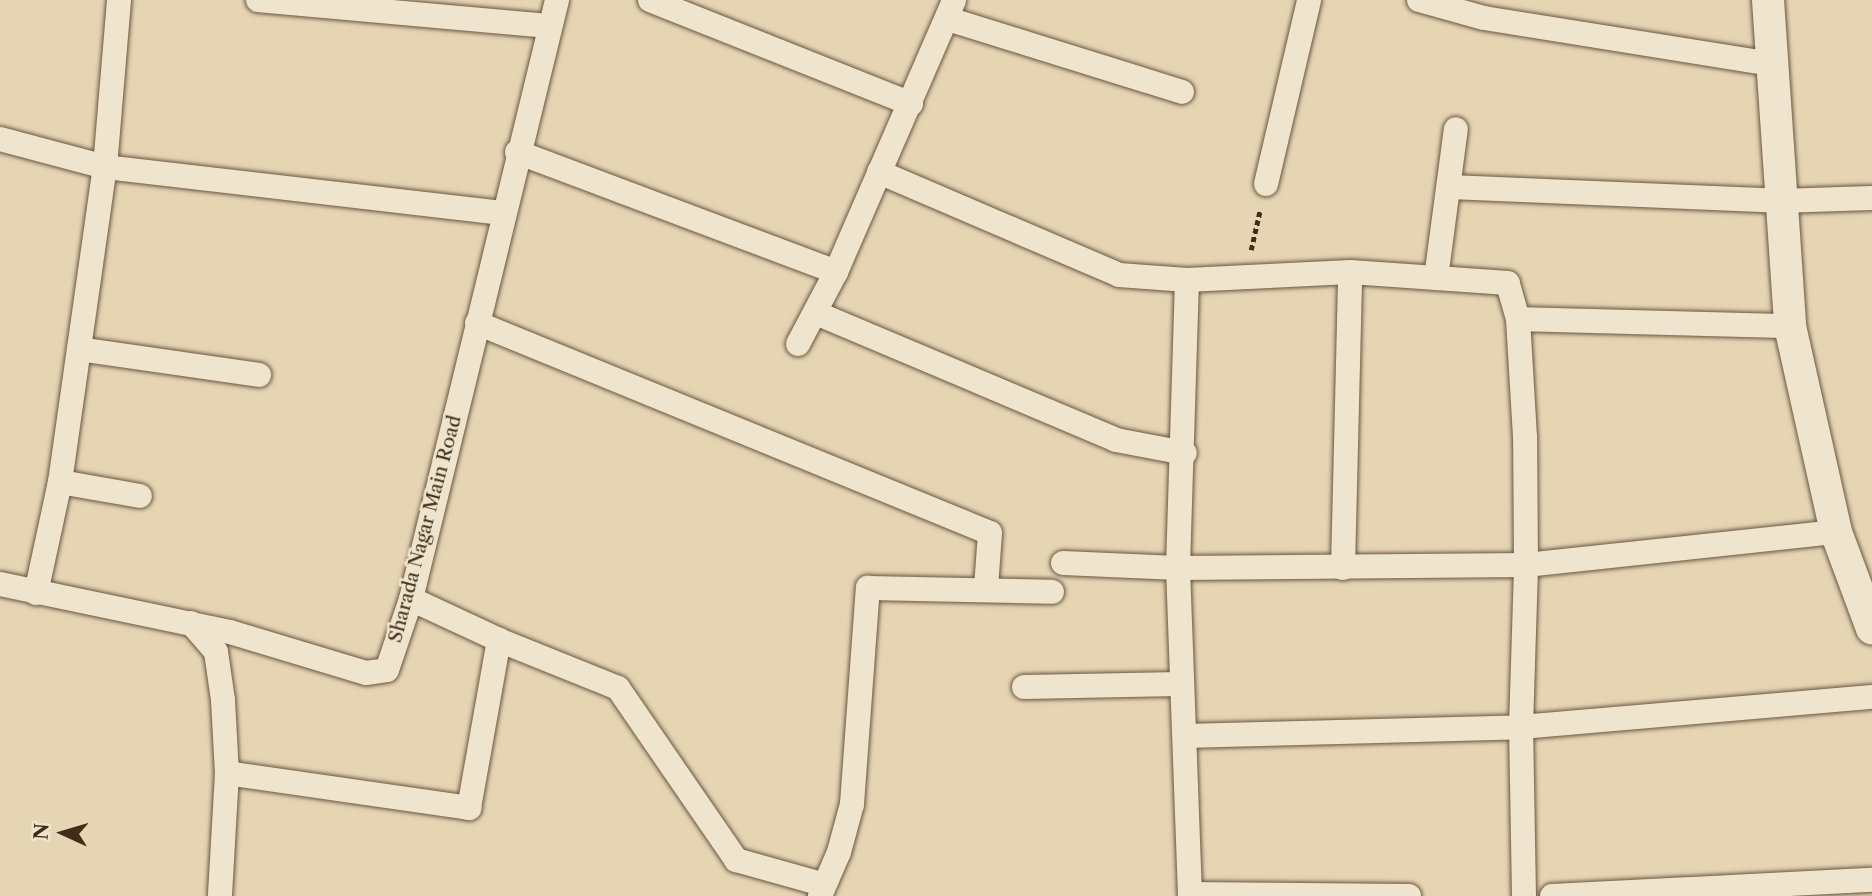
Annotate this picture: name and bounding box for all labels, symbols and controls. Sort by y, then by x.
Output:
street label: Sharada Nagar Main Road [384,413,466,645]
north arrow [28,798,98,868]
text: N [30,822,54,841]

